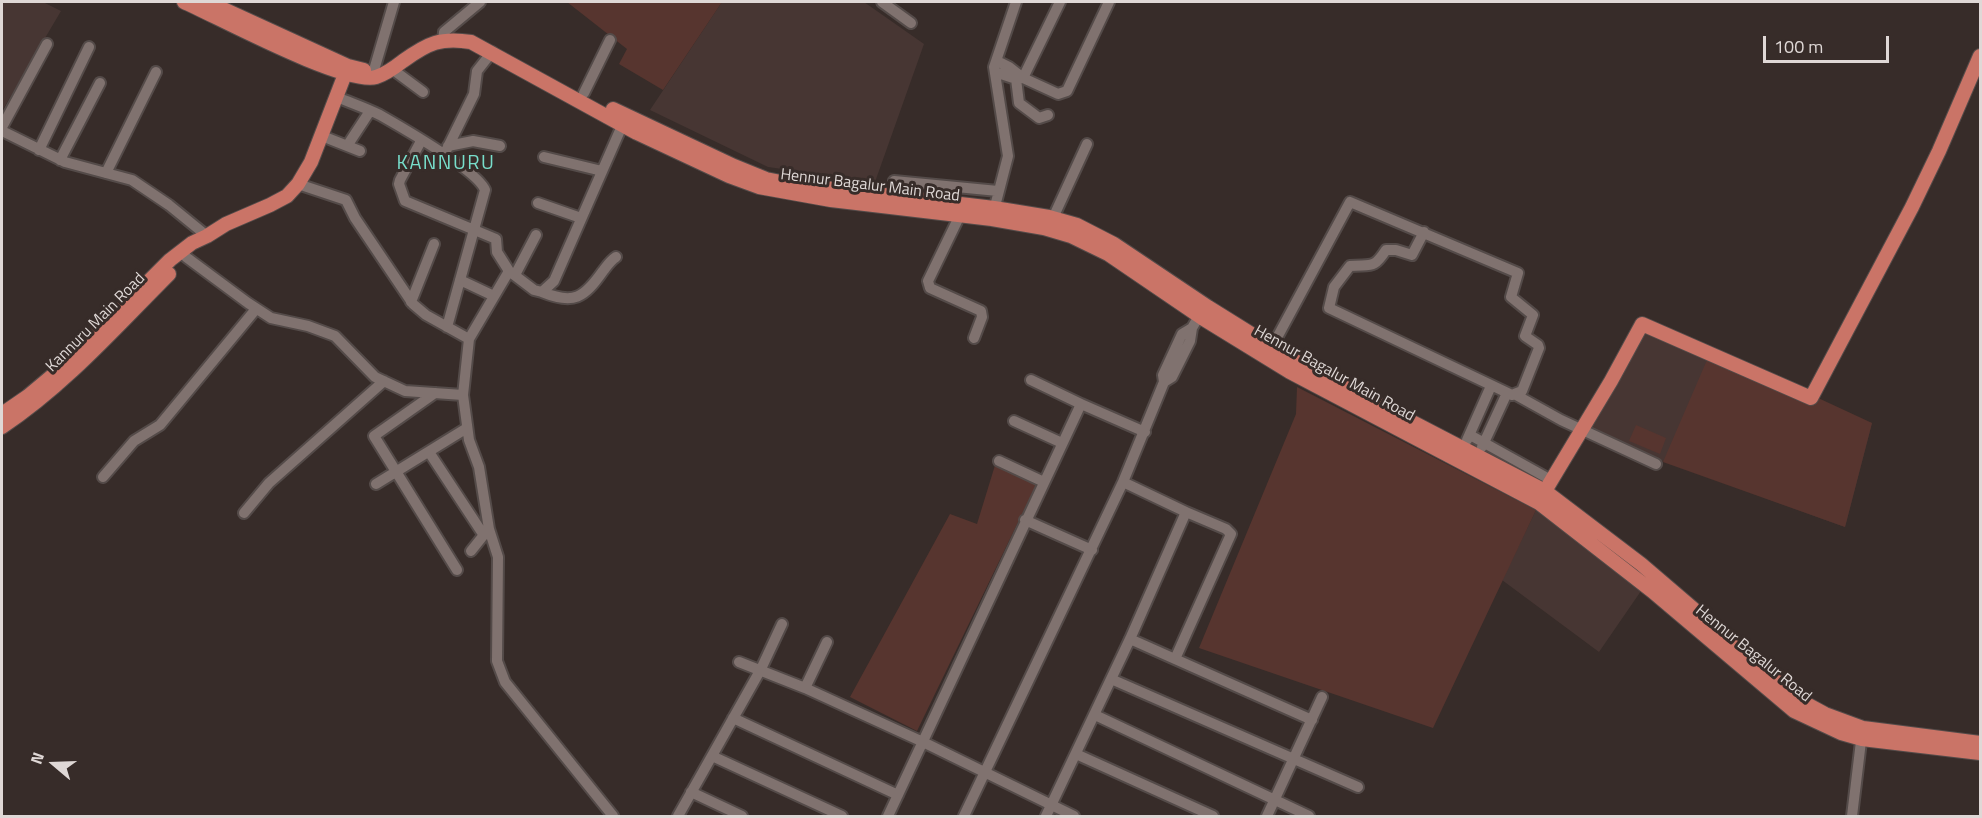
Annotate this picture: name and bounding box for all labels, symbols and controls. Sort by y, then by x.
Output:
scale bar [1766,24,1892,62]
text: 100 m [1774,33,1823,60]
district label: KANNURU [397,152,495,176]
street label: Hennur Bagalur Main Road [779,165,961,207]
street label: Kannuru Main Road [43,270,149,376]
street label: Hennur Bagalur Main Road [1250,322,1418,426]
street label: Hennur Bagalur Road [1691,601,1815,707]
north arrow [24,734,84,794]
text: N [24,749,50,767]

